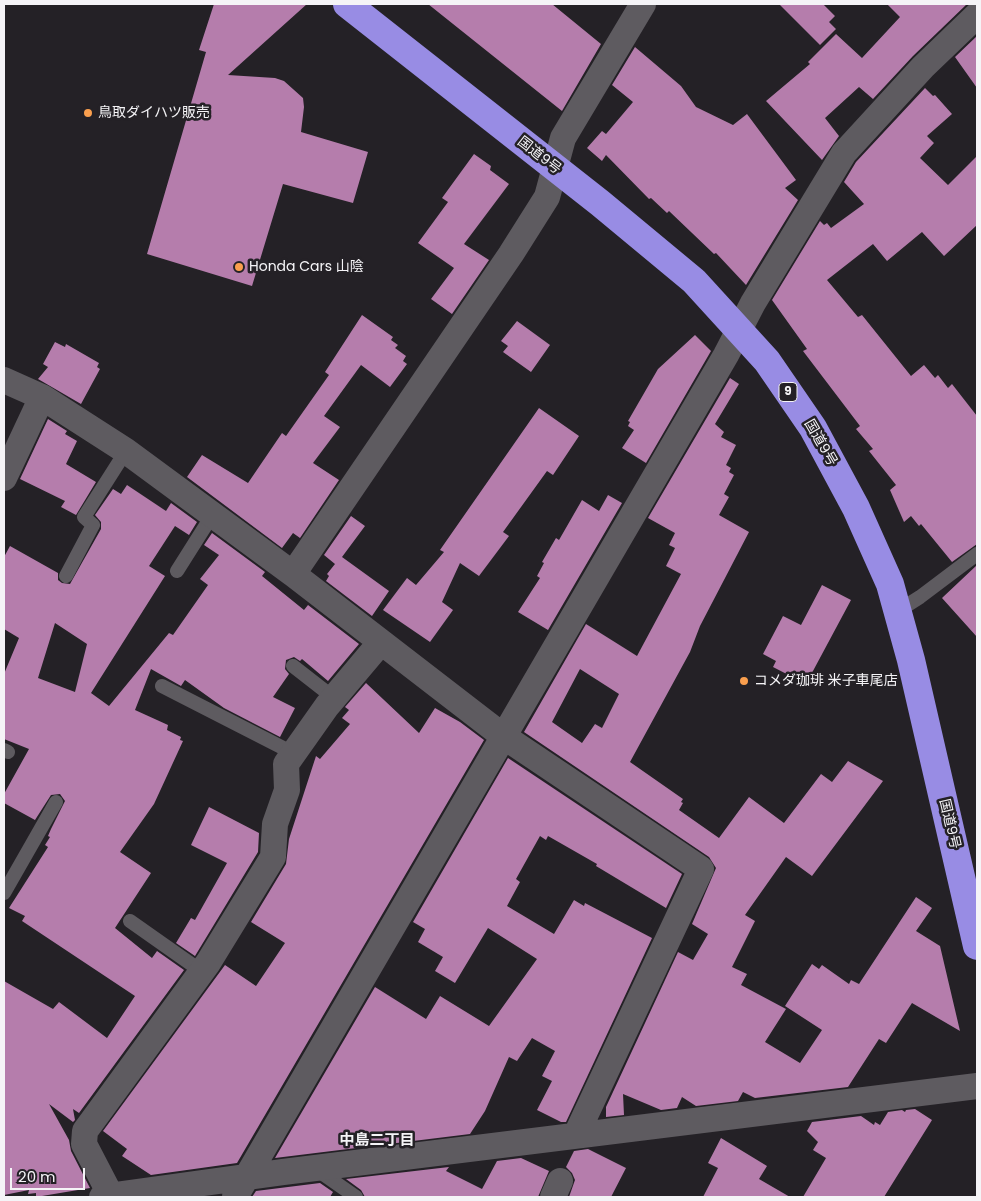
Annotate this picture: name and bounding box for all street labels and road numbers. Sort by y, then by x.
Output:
street label: 国道9号 [514,134,564,178]
road number: 9 [779,382,797,402]
street label: 国道9号 [800,417,840,469]
street label: 国道9号 [935,797,963,851]

